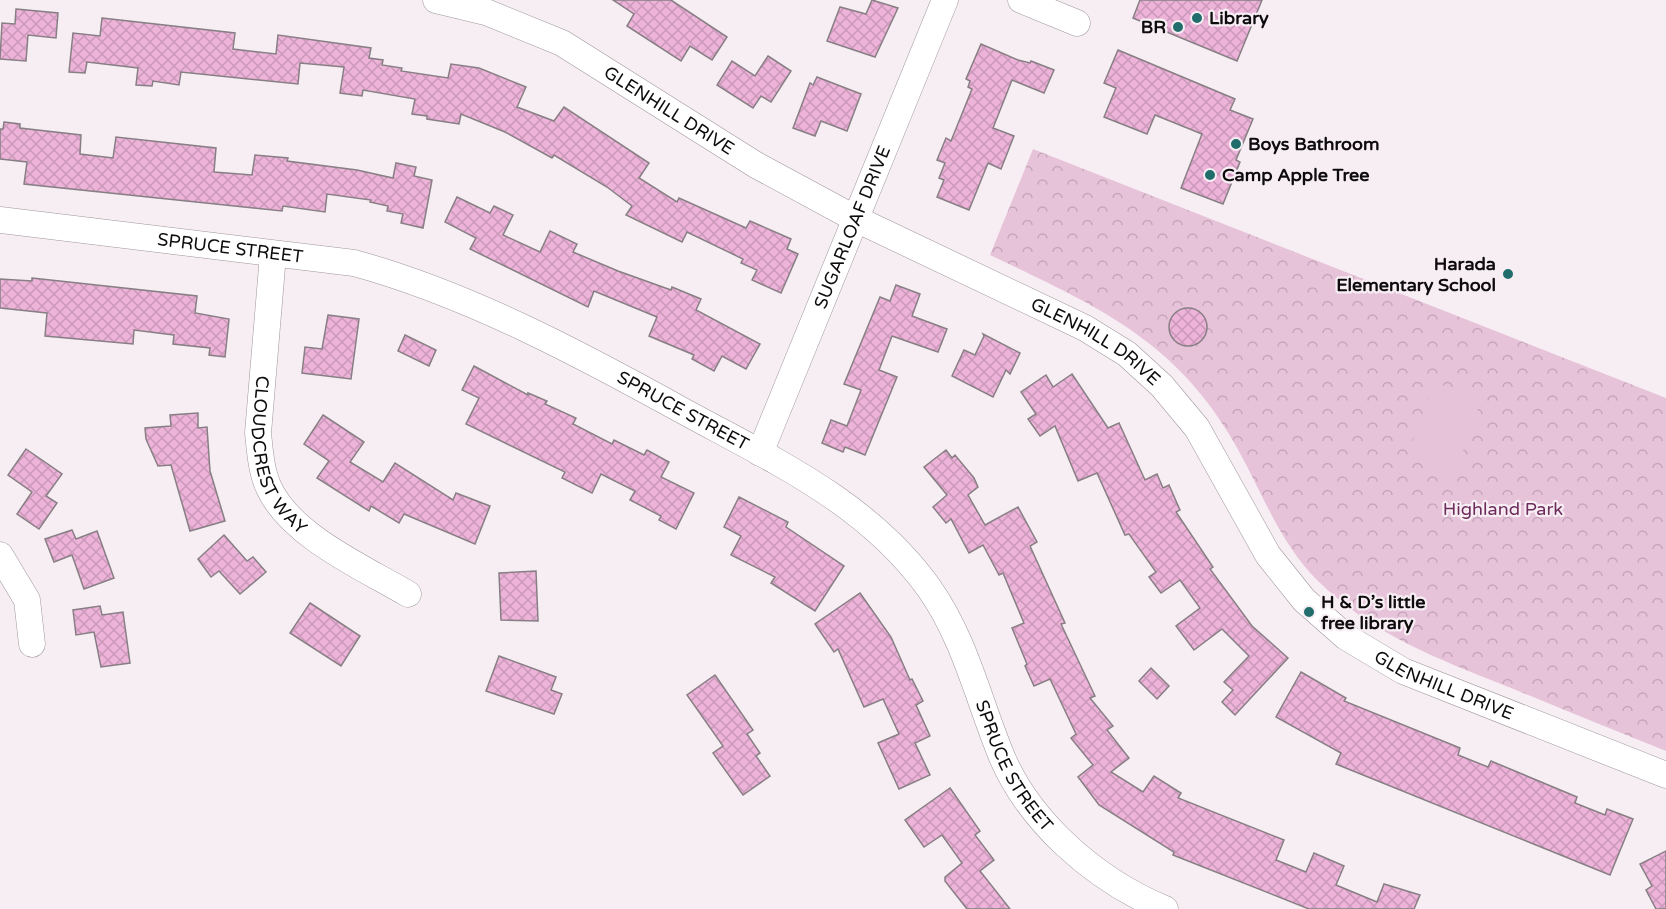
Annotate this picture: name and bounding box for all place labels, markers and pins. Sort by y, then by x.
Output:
place label: Library [1209,7,1269,29]
marker: Library [1190,11,1204,25]
place label: BR [1141,16,1166,38]
marker: BR [1171,20,1185,34]
place label: Boys Bathroom [1248,133,1379,155]
marker: Boys Bathroom [1229,137,1243,151]
place label: Camp Apple Tree [1222,164,1369,186]
marker: Camp Apple Tree [1203,168,1217,182]
place label: Harada Elementary School [1336,253,1496,296]
marker: Harada Elementary School [1501,267,1515,281]
place label: H & D’s little free library [1321,591,1425,634]
marker: H & D’s little free library [1302,605,1316,619]

